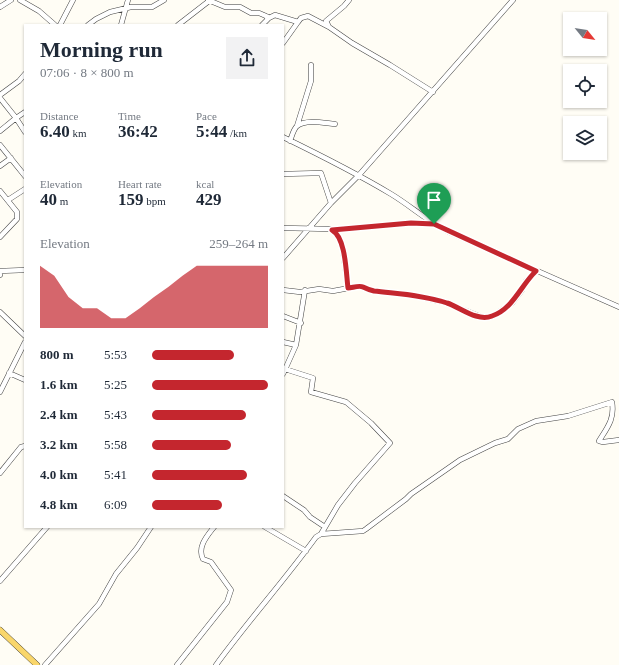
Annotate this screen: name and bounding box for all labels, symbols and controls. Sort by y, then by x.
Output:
north arrow [563,12,607,56]
map controls [563,12,607,160]
text: Morning run [40,37,163,62]
button: share [226,37,268,79]
button: locate [563,64,607,108]
text: 07:06 · 8 × 800 m [40,65,134,80]
text: Distance [40,110,78,122]
text: Time [118,110,141,122]
text: Pace [196,110,217,122]
button: layers [563,116,607,160]
text: 6.40 [40,122,70,141]
text: 36:42 [118,122,158,141]
text: 5:44 [196,122,227,141]
text: km [70,127,87,139]
text: /km [227,127,247,139]
text: Elevation [40,178,82,190]
text: Heart rate [118,178,162,190]
text: kcal [196,178,214,190]
pin [417,183,451,224]
icon: arrive [423,189,445,211]
text: 40 [40,190,57,209]
text: 159 [118,190,144,209]
text: 429 [196,190,222,209]
text: m [57,195,68,207]
text: bpm [144,195,166,207]
text: Elevation [40,236,90,251]
text: 259–264 m [209,236,268,251]
text: 800 m [40,347,74,362]
text: 5:53 [104,347,127,362]
text: 1.6 km [40,377,78,392]
text: 5:25 [104,377,127,392]
text: 2.4 km [40,407,78,422]
text: 5:43 [104,407,127,422]
text: 3.2 km [40,437,78,452]
text: 5:58 [104,437,127,452]
text: 4.0 km [40,467,78,482]
text: 5:41 [104,467,127,482]
text: 4.8 km [40,497,78,512]
text: 6:09 [104,497,127,512]

